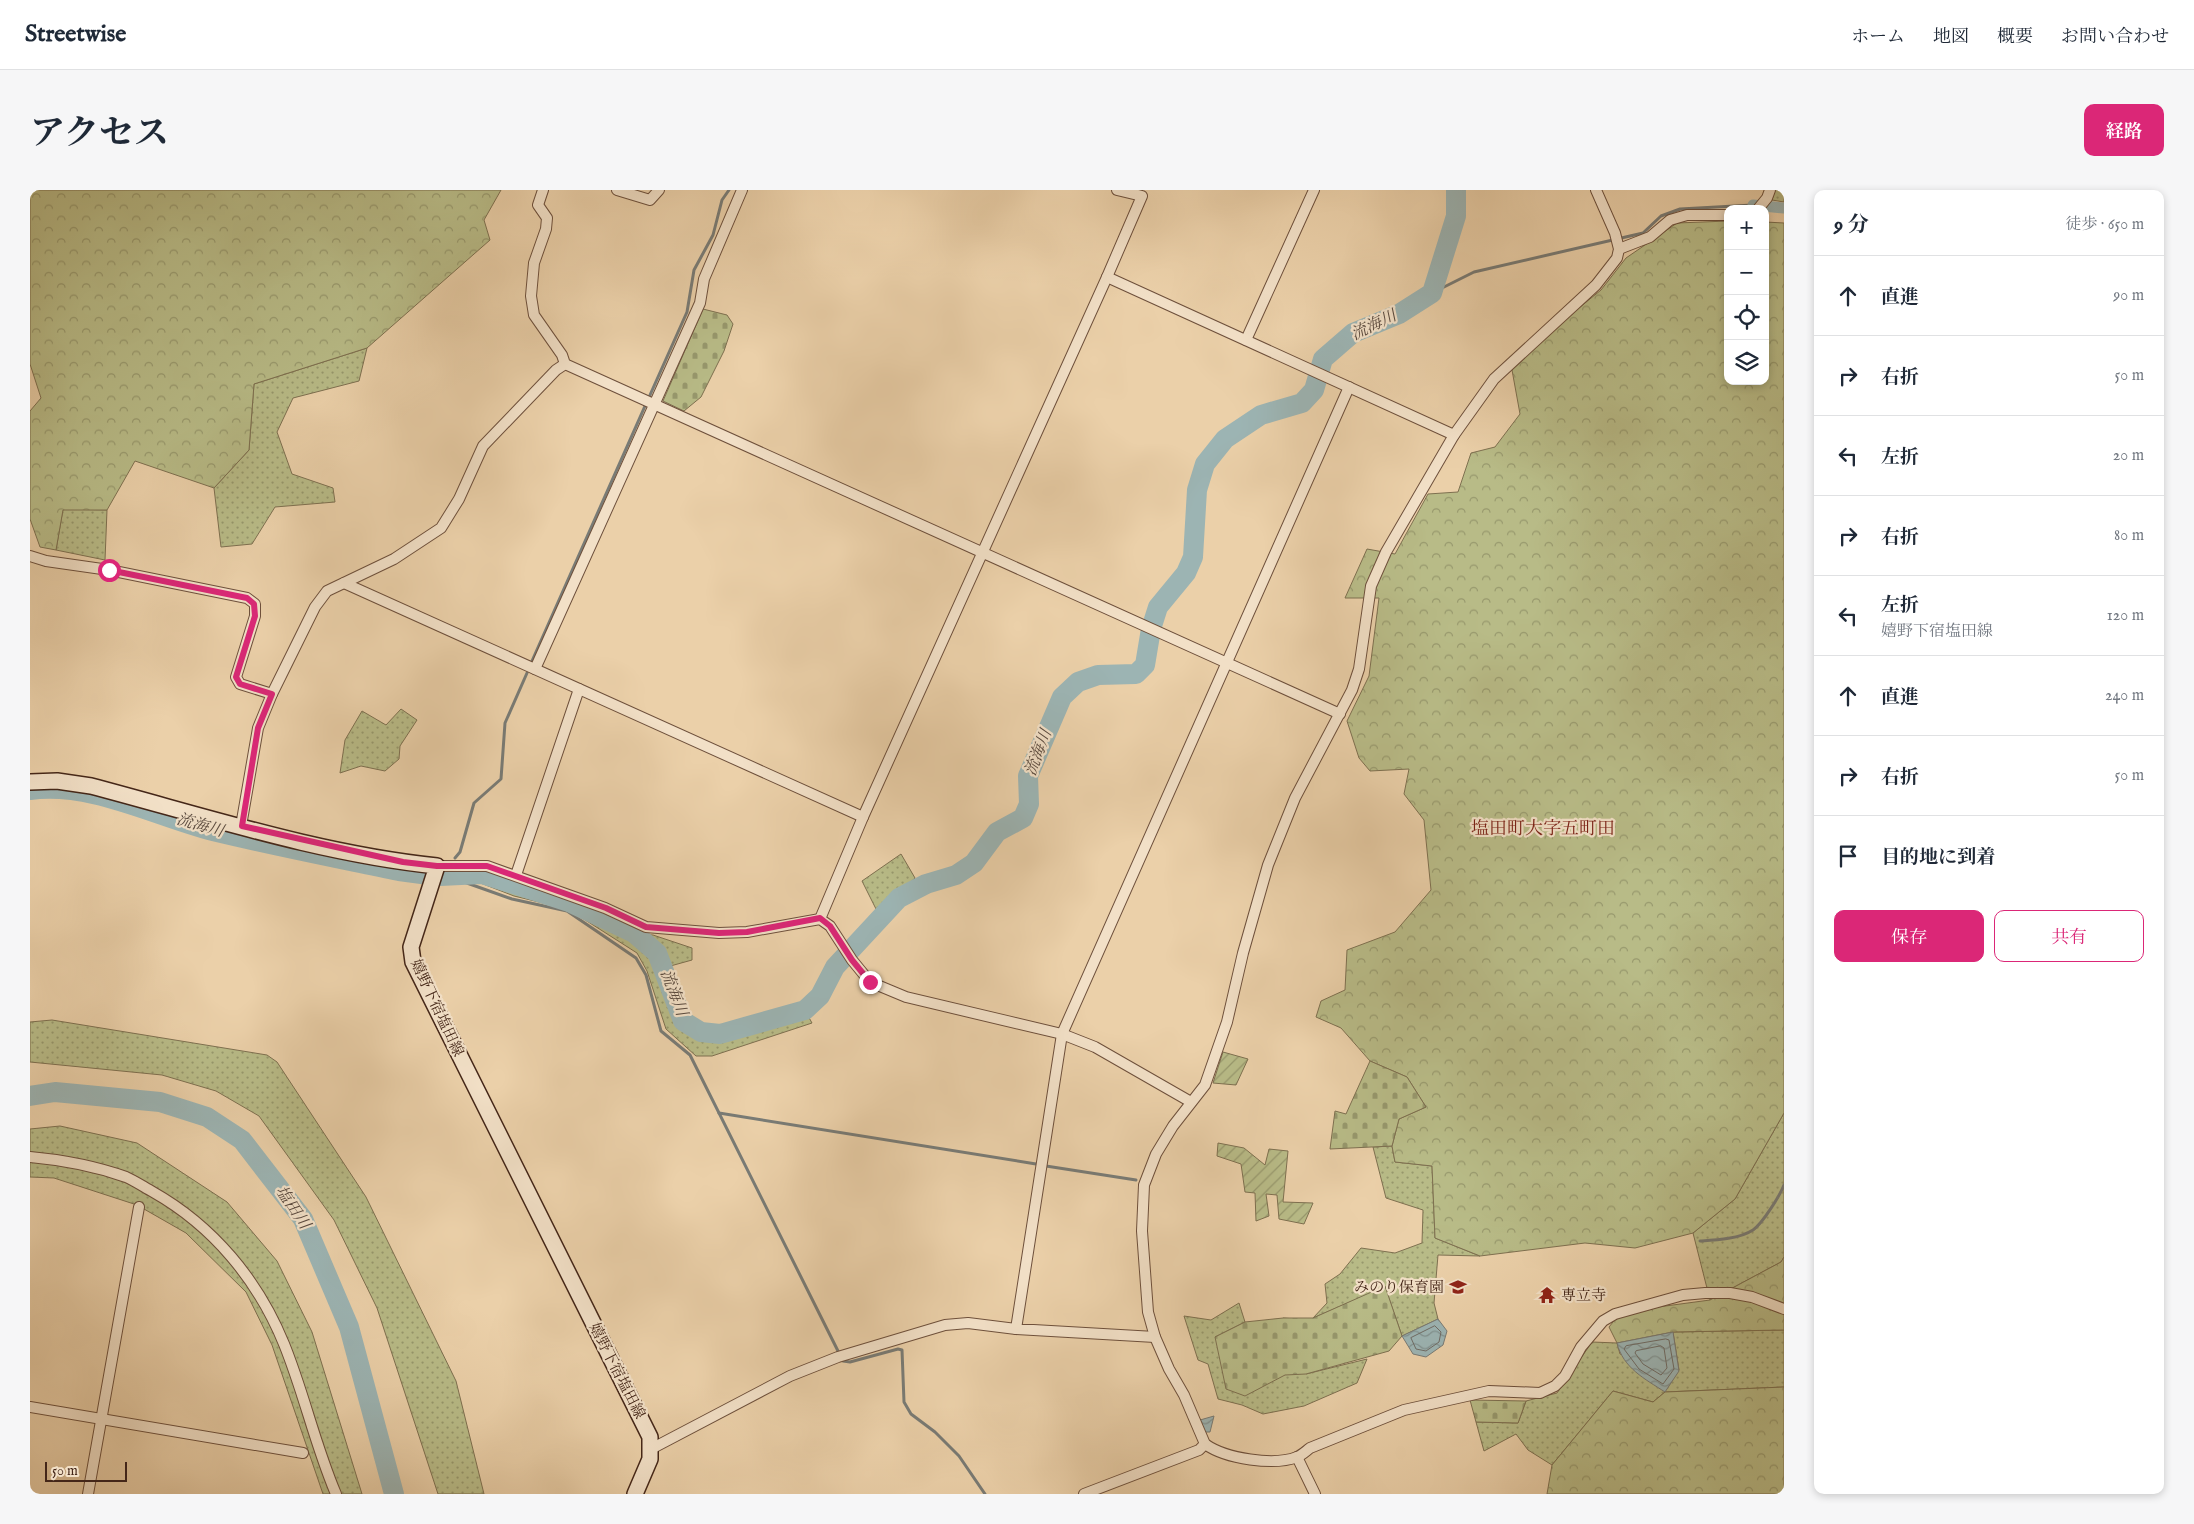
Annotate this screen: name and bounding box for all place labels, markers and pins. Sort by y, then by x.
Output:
school or university icon: みのり保育園 [1448,1277,1468,1297]
place label: みのり保育園 [1354,1278,1444,1297]
temple icon: 専立寺 [1537,1285,1557,1305]
place label: 専立寺 [1561,1286,1606,1305]

